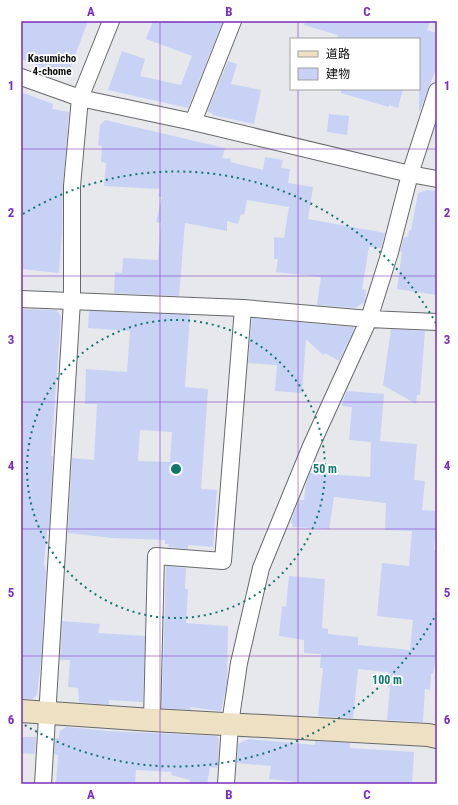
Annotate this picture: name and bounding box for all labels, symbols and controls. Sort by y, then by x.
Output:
text: A [87,4,95,19]
text: B [225,4,233,19]
text: C [363,4,371,19]
legend [290,38,420,90]
text: 道路 [326,47,350,61]
district label: Kasumicho 4-chome [28,52,77,78]
text: 建物 [326,67,350,81]
text: 1 [8,78,14,93]
text: 1 [444,78,450,93]
text: 2 [8,205,15,220]
text: 2 [444,205,451,220]
text: 3 [8,332,14,347]
text: 3 [444,332,450,347]
text: 4 [8,458,15,473]
text: 4 [444,458,451,473]
centre of rings [169,462,183,476]
text: 50 m [313,462,337,476]
text: 5 [8,585,15,600]
text: 5 [444,585,451,600]
text: 100 m [372,673,402,687]
text: 6 [8,712,15,727]
text: 6 [444,712,451,727]
text: A [87,787,95,802]
text: B [225,787,233,802]
text: C [363,787,371,802]

